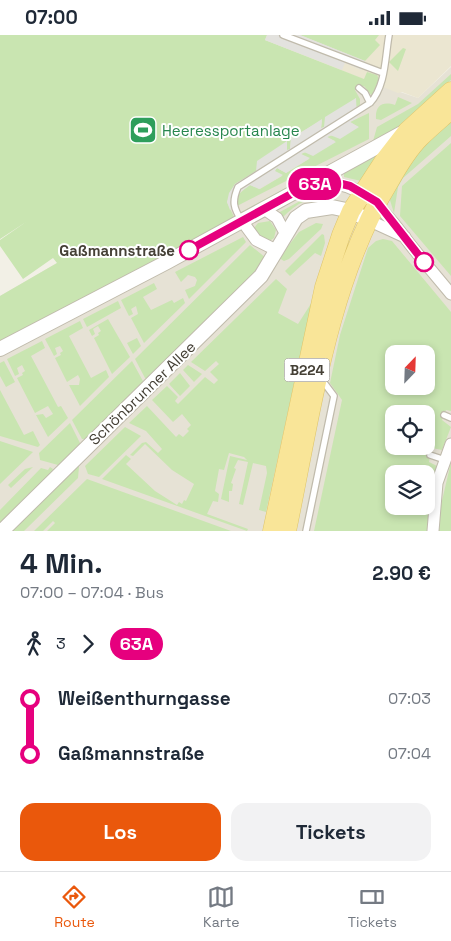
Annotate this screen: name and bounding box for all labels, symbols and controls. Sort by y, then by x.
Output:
text: 07:00 [25,5,78,30]
sports icon: Heeressportanlage [128,115,158,145]
place label: Heeressportanlage [162,121,300,140]
line badge: 63A [286,168,344,200]
text: 63A [298,172,332,195]
marker: Gaßmannstraße [179,240,199,260]
place label: Gaßmannstraße [59,241,175,260]
unlabelled marker [414,252,434,272]
street label: Schönbrunner Allee [85,337,200,449]
north arrow [385,345,435,395]
map controls [385,345,435,515]
road number: B224 [284,359,330,381]
button: locate [385,405,435,455]
button: layers [385,465,435,515]
text: 4 Min. [20,545,103,581]
text: 2.90 € [372,561,431,586]
text: 07:00 – 07:04 · Bus [20,582,164,603]
icon: walk [20,630,48,658]
icon: forward [74,630,102,658]
text: 63A [120,632,153,655]
text: 3 [56,633,66,654]
text: Weißenthurngasse [58,686,231,711]
text: 07:03 [388,688,431,709]
text: Gaßmannstraße [58,741,205,766]
text: 07:04 [388,743,431,764]
button: Los [20,803,221,861]
button: Tickets [231,803,431,861]
tab: Route [54,883,95,931]
tab: Karte [203,883,239,931]
tab: Tickets [348,883,397,931]

